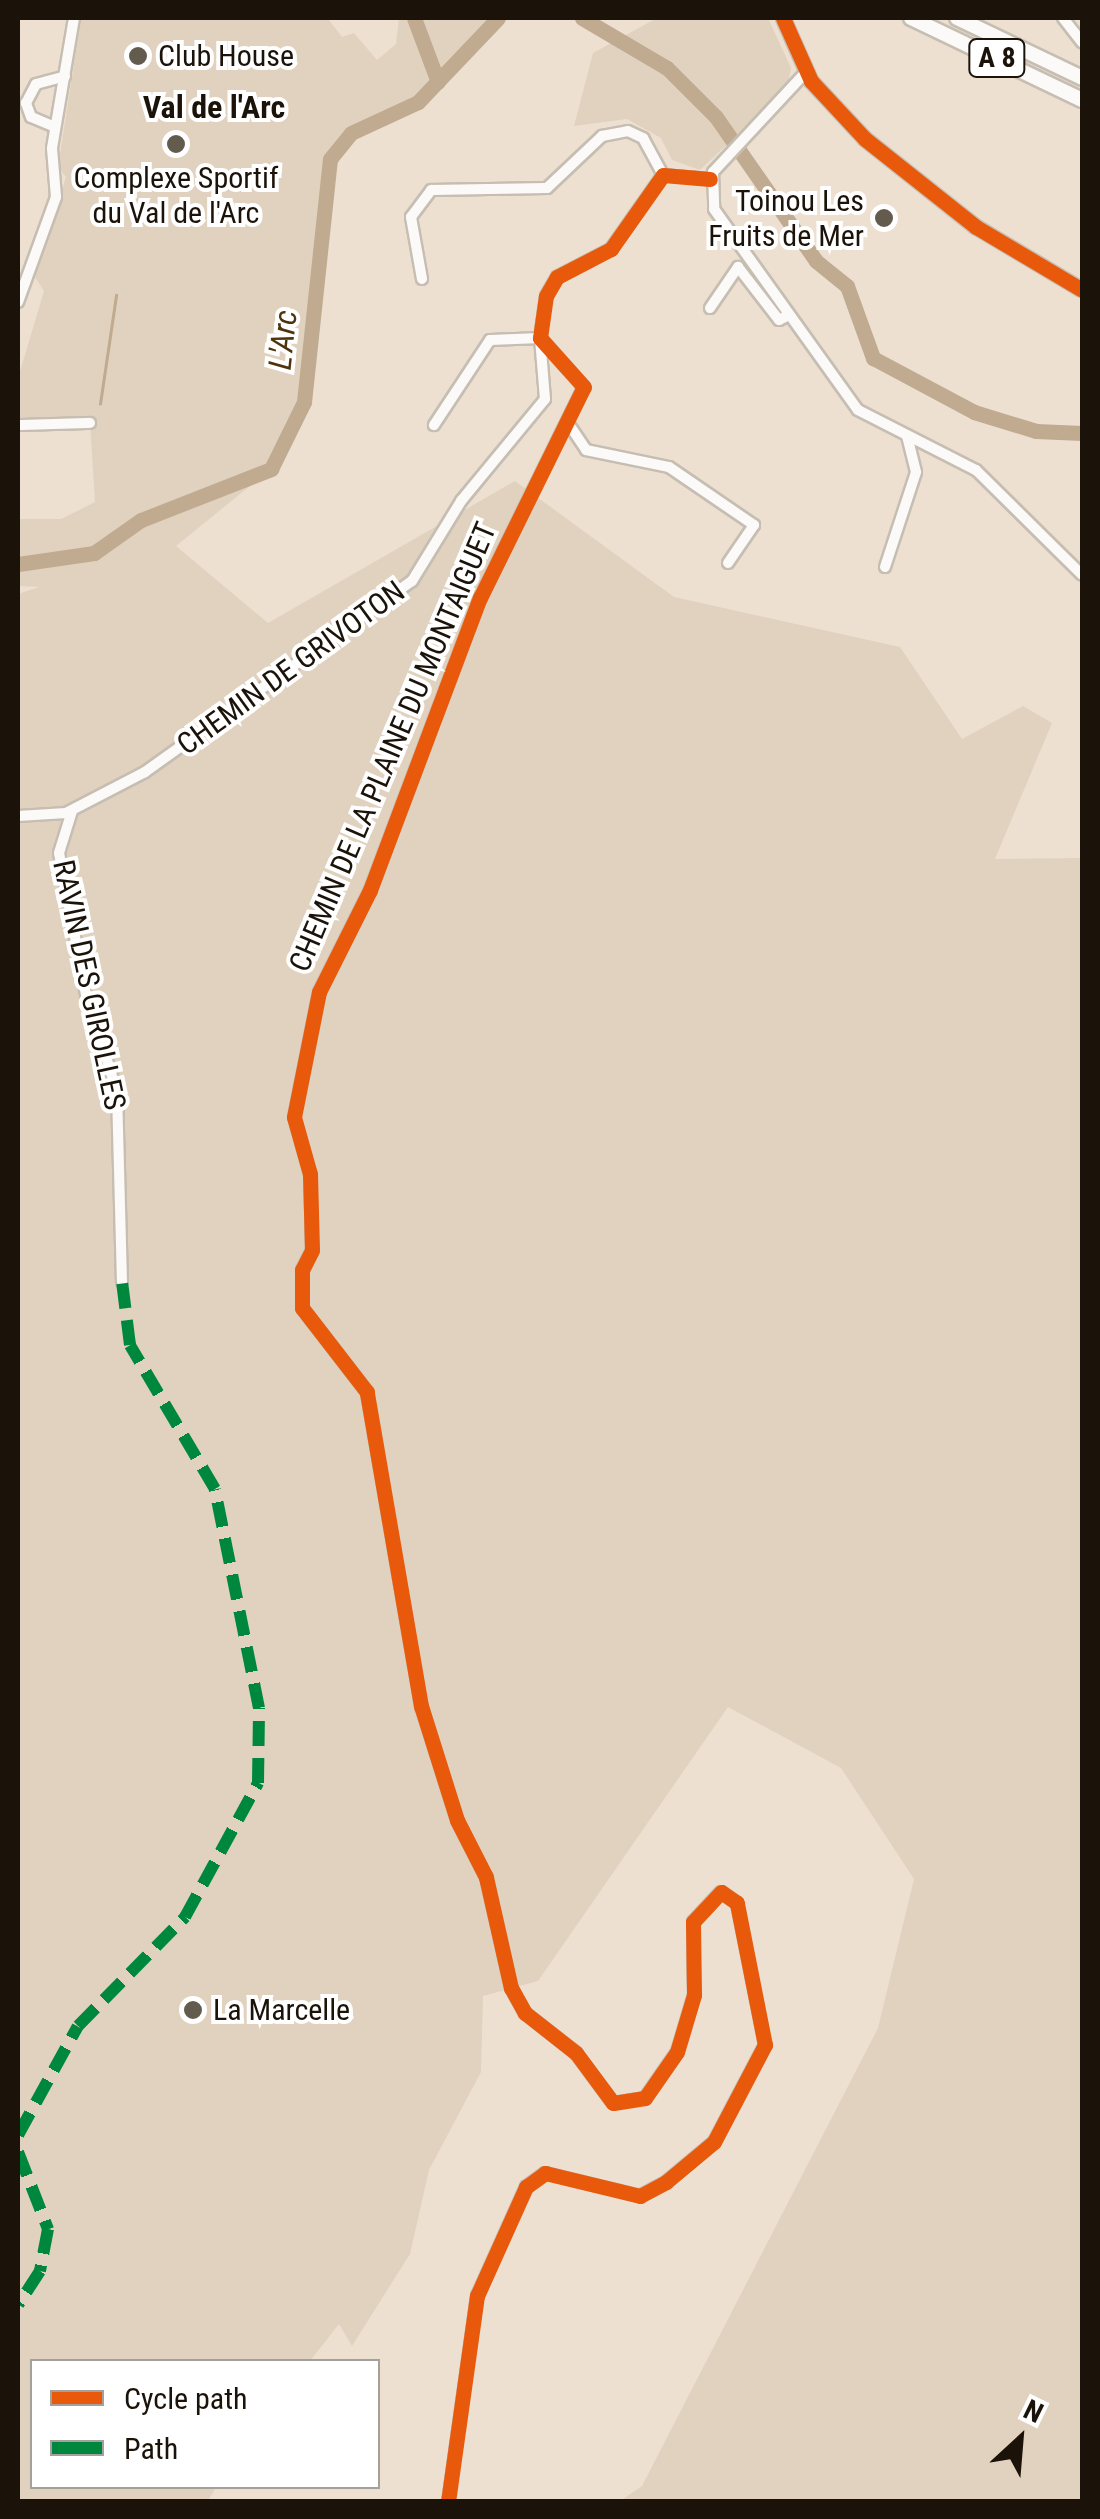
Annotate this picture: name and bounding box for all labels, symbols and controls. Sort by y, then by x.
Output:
road number: A 8 [967,35,1027,81]
place label: Club House [158,38,294,74]
marker: Club House [127,45,149,67]
district label: Val de l'Arc [143,88,285,126]
marker: Complexe Sportif du Val de l'Arc [165,133,187,155]
place label: Complexe Sportif du Val de l'Arc [74,160,278,230]
place label: Toinou Les Fruits de Mer [708,183,864,254]
marker: Toinou Les Fruits de Mer [873,207,895,229]
water label: L'Arc [261,308,305,372]
street label: CHEMIN DE LA PLAINE DU MONTAIGUET [282,517,504,977]
street label: CHEMIN DE GRIVOTON [170,573,412,763]
street label: RAVIN DES GIROLLES [45,857,133,1113]
place label: La Marcelle [213,1992,350,2028]
marker: La Marcelle [182,1999,204,2021]
legend [30,2359,380,2489]
text: Cycle path [124,2381,248,2416]
north arrow [970,2389,1070,2489]
text: N [1018,2393,1048,2430]
text: Path [124,2431,178,2466]

